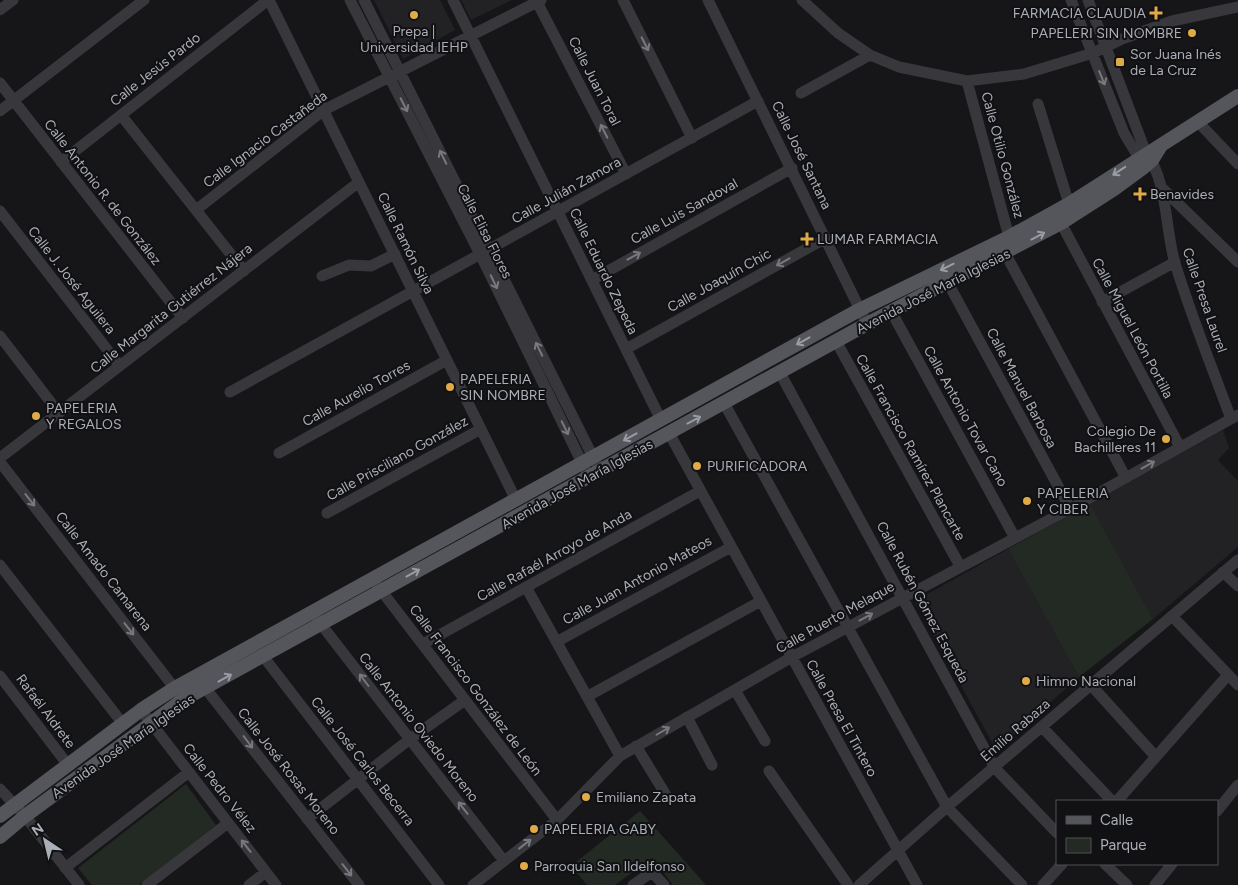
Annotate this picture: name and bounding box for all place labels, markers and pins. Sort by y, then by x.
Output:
place label: FARMACIA CLAUDIA [1013,5,1147,22]
marker: FARMACIA CLAUDIA [1150,7,1162,19]
marker: Prepa | Universidad IEHP [408,9,420,21]
place label: Prepa | Universidad IEHP [360,23,468,56]
place label: PAPELERI SIN NOMBRE [1031,25,1182,42]
marker: PAPELERI SIN NOMBRE [1186,27,1198,39]
place label: Sor Juana Inés de La Cruz [1130,46,1221,79]
marker: Sor Juana Inés de La Cruz [1114,56,1126,68]
place label: Benavides [1150,186,1214,203]
marker: Benavides [1134,188,1146,200]
place label: LUMAR FARMACIA [817,231,938,248]
marker: LUMAR FARMACIA [801,233,813,245]
place label: PAPELERIA SIN NOMBRE [460,371,546,404]
marker: PAPELERIA SIN NOMBRE [444,381,456,393]
place label: PAPELERIA Y REGALOS [46,400,121,433]
marker: PAPELERIA Y REGALOS [30,410,42,422]
place label: Colegio De Bachilleres 11 [1074,423,1156,456]
marker: Colegio De Bachilleres 11 [1160,433,1172,445]
place label: PURIFICADORA [707,458,808,475]
marker: PURIFICADORA [691,460,703,472]
place label: PAPELERIA Y CIBER [1037,485,1109,518]
marker: PAPELERIA Y CIBER [1021,495,1033,507]
place label: Himno Nacional [1036,673,1136,690]
marker: Himno Nacional [1020,675,1032,687]
place label: Emiliano Zapata [596,789,696,806]
marker: Emiliano Zapata [580,791,592,803]
place label: PAPELERIA GABY [544,821,657,838]
marker: PAPELERIA GABY [528,823,540,835]
place label: Parroquia San Ildelfonso [534,858,685,875]
marker: Parroquia San Ildelfonso [518,860,530,872]

